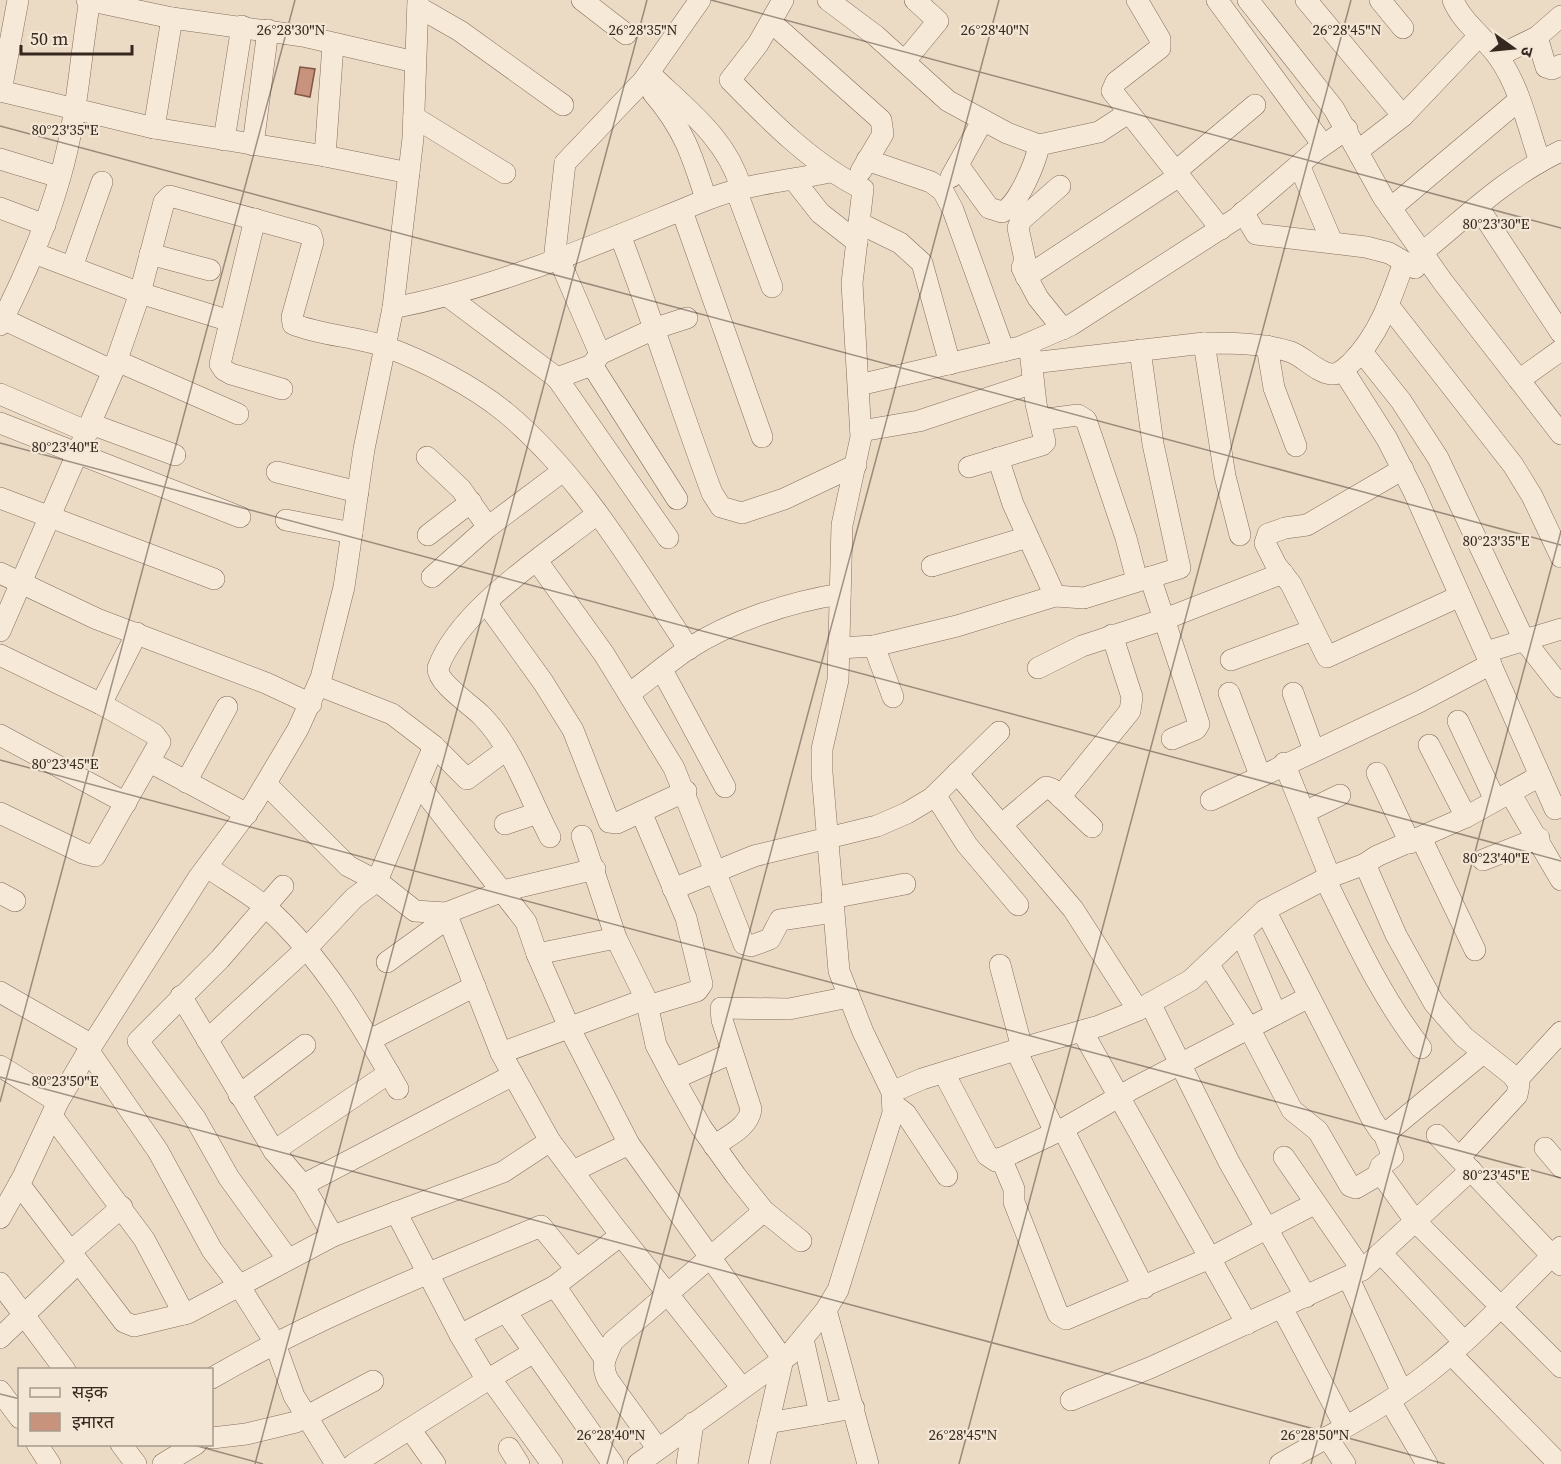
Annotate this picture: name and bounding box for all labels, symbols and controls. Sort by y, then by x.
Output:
scale bar [21,18,132,56]
north arrow [1483,18,1543,78]
text: 26°28'30"N [256,19,326,40]
text: 26°28'35"N [608,19,678,40]
text: 26°28'40"N [960,19,1030,40]
text: 26°28'45"N [1312,19,1382,40]
text: 50 m [30,26,68,51]
text: उ [1515,45,1539,60]
text: 80°23'35"E [31,119,99,140]
text: 80°23'30"E [1462,213,1530,234]
text: 80°23'40"E [31,436,99,457]
text: 80°23'35"E [1462,530,1530,551]
text: 80°23'45"E [31,753,99,774]
text: 80°23'40"E [1462,847,1530,868]
text: 80°23'50"E [31,1070,99,1091]
text: 80°23'45"E [1462,1164,1530,1185]
legend [18,1368,213,1446]
text: सड़क [72,1379,109,1404]
text: इमारत [72,1409,115,1434]
text: 26°28'40"N [576,1424,646,1445]
text: 26°28'45"N [928,1424,998,1445]
text: 26°28'50"N [1280,1424,1350,1445]

